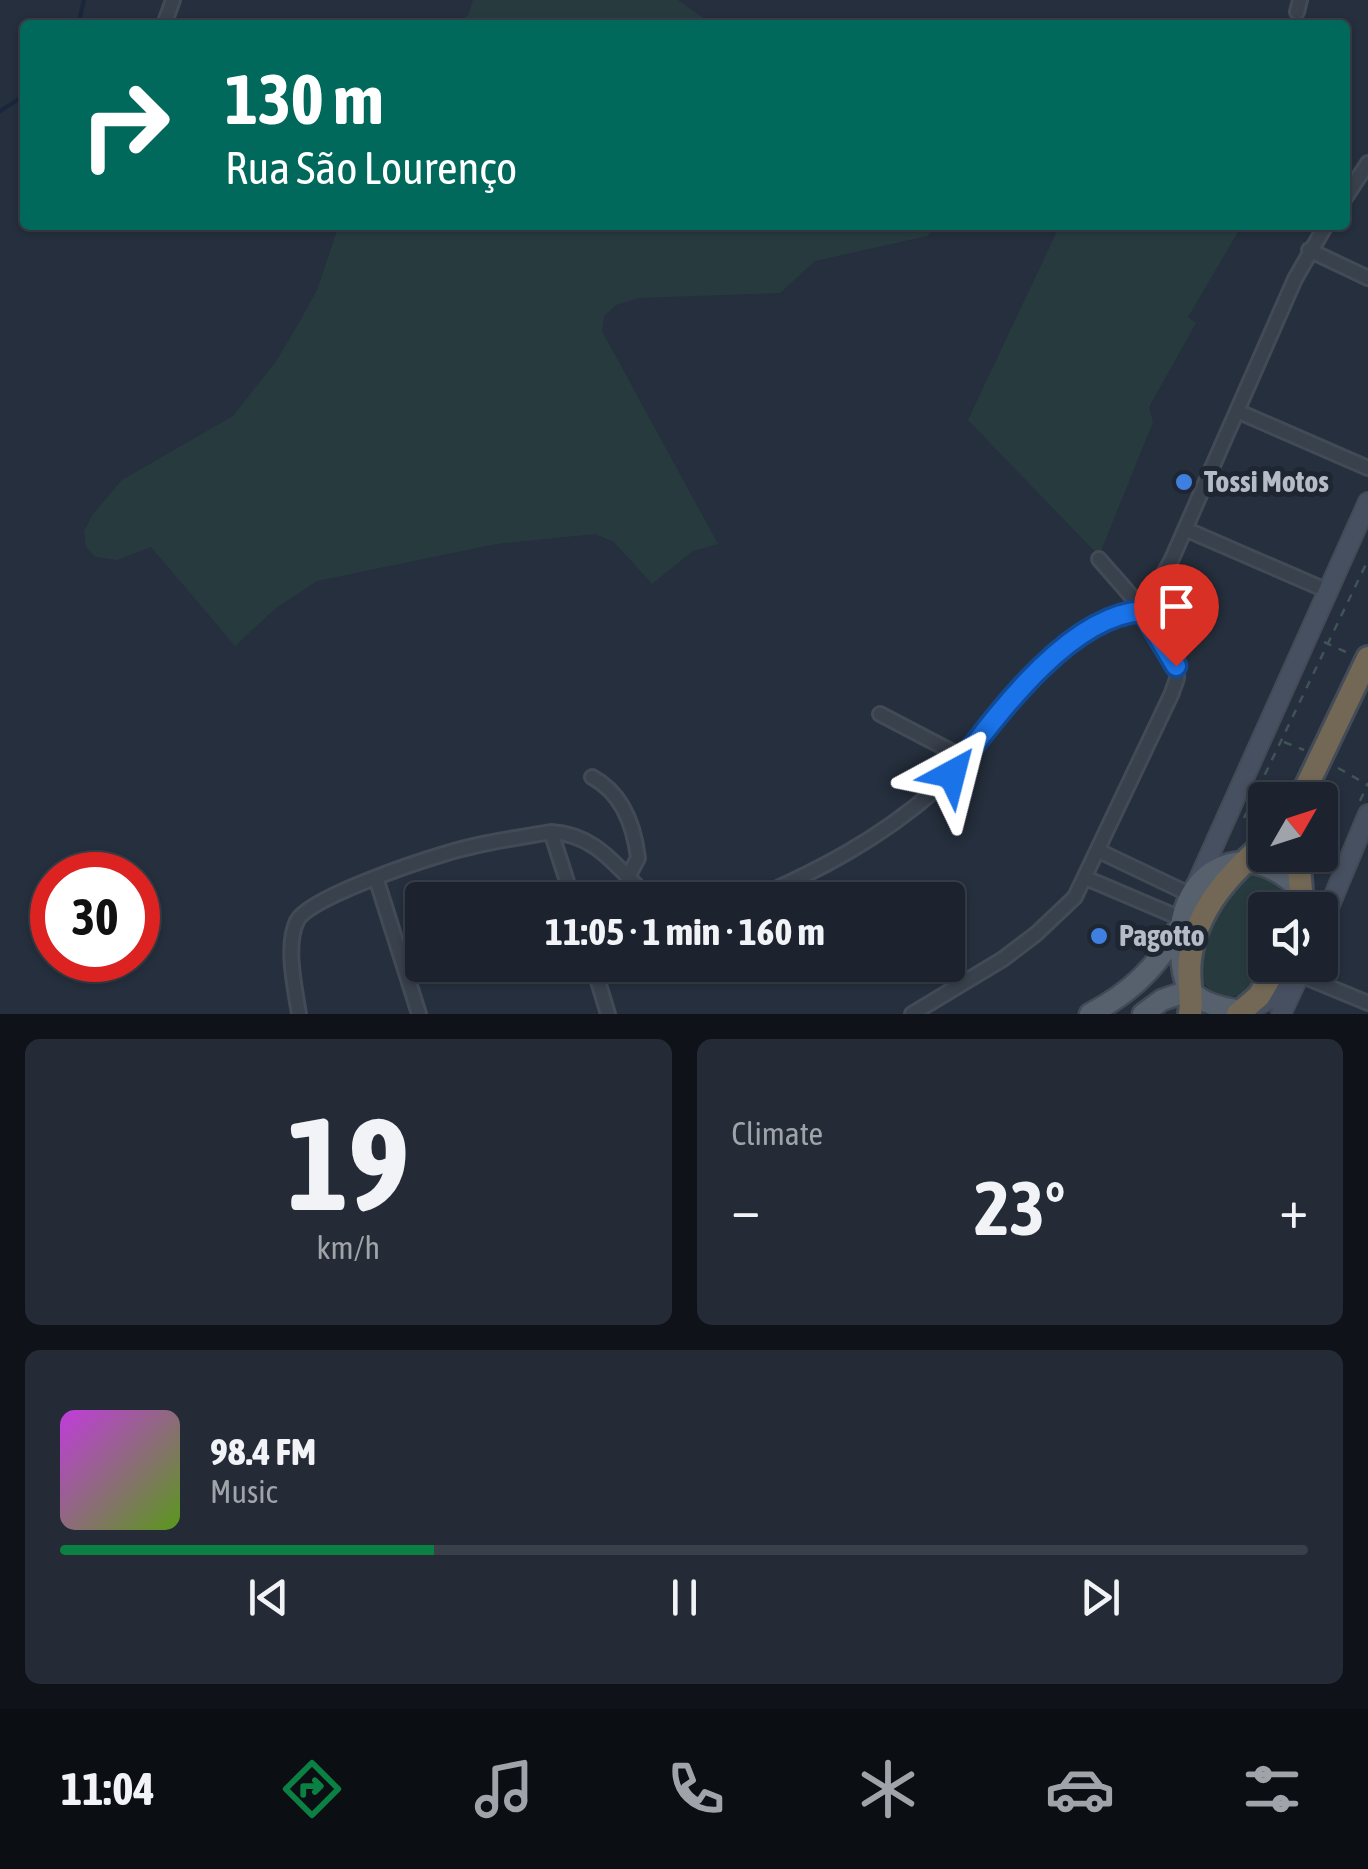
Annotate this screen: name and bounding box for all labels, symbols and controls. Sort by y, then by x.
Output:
text: 130 m [225,59,384,139]
icon: right [60,60,190,190]
text: Rua São Lourenço [225,142,517,194]
place label: Tossi Motos [1204,464,1329,498]
marker: Tossi Motos [1173,471,1195,493]
pin [1134,564,1219,667]
icon: arrive [1149,579,1204,634]
position arrow [900,722,1004,826]
north arrow [1248,782,1338,872]
map controls [1248,782,1338,982]
speed limit sign: 30 [30,852,160,982]
button: sound [1248,892,1338,982]
text: 11:05 · 1 min · 160 m [545,910,825,953]
place label: Pagotto [1119,918,1205,952]
marker: Pagotto [1088,925,1110,947]
text: 19 [287,1089,409,1238]
text: Climate [732,1115,823,1152]
text: 23° [974,1165,1065,1251]
text: − [732,1177,760,1240]
text: + [1279,1177,1308,1240]
text: km/h [317,1229,380,1266]
text: 98.4 FM [210,1430,316,1473]
text: Music [210,1473,277,1510]
icon: previous [241,1570,296,1625]
icon: pause [657,1570,712,1625]
icon: next [1073,1570,1128,1625]
icon: directions [277,1754,347,1824]
icon: music [469,1754,539,1824]
icon: phone [661,1754,731,1824]
icon: climate [853,1754,923,1824]
icon: car [1045,1754,1115,1824]
icon: filters [1237,1754,1307,1824]
text: 11:04 [61,1763,155,1815]

